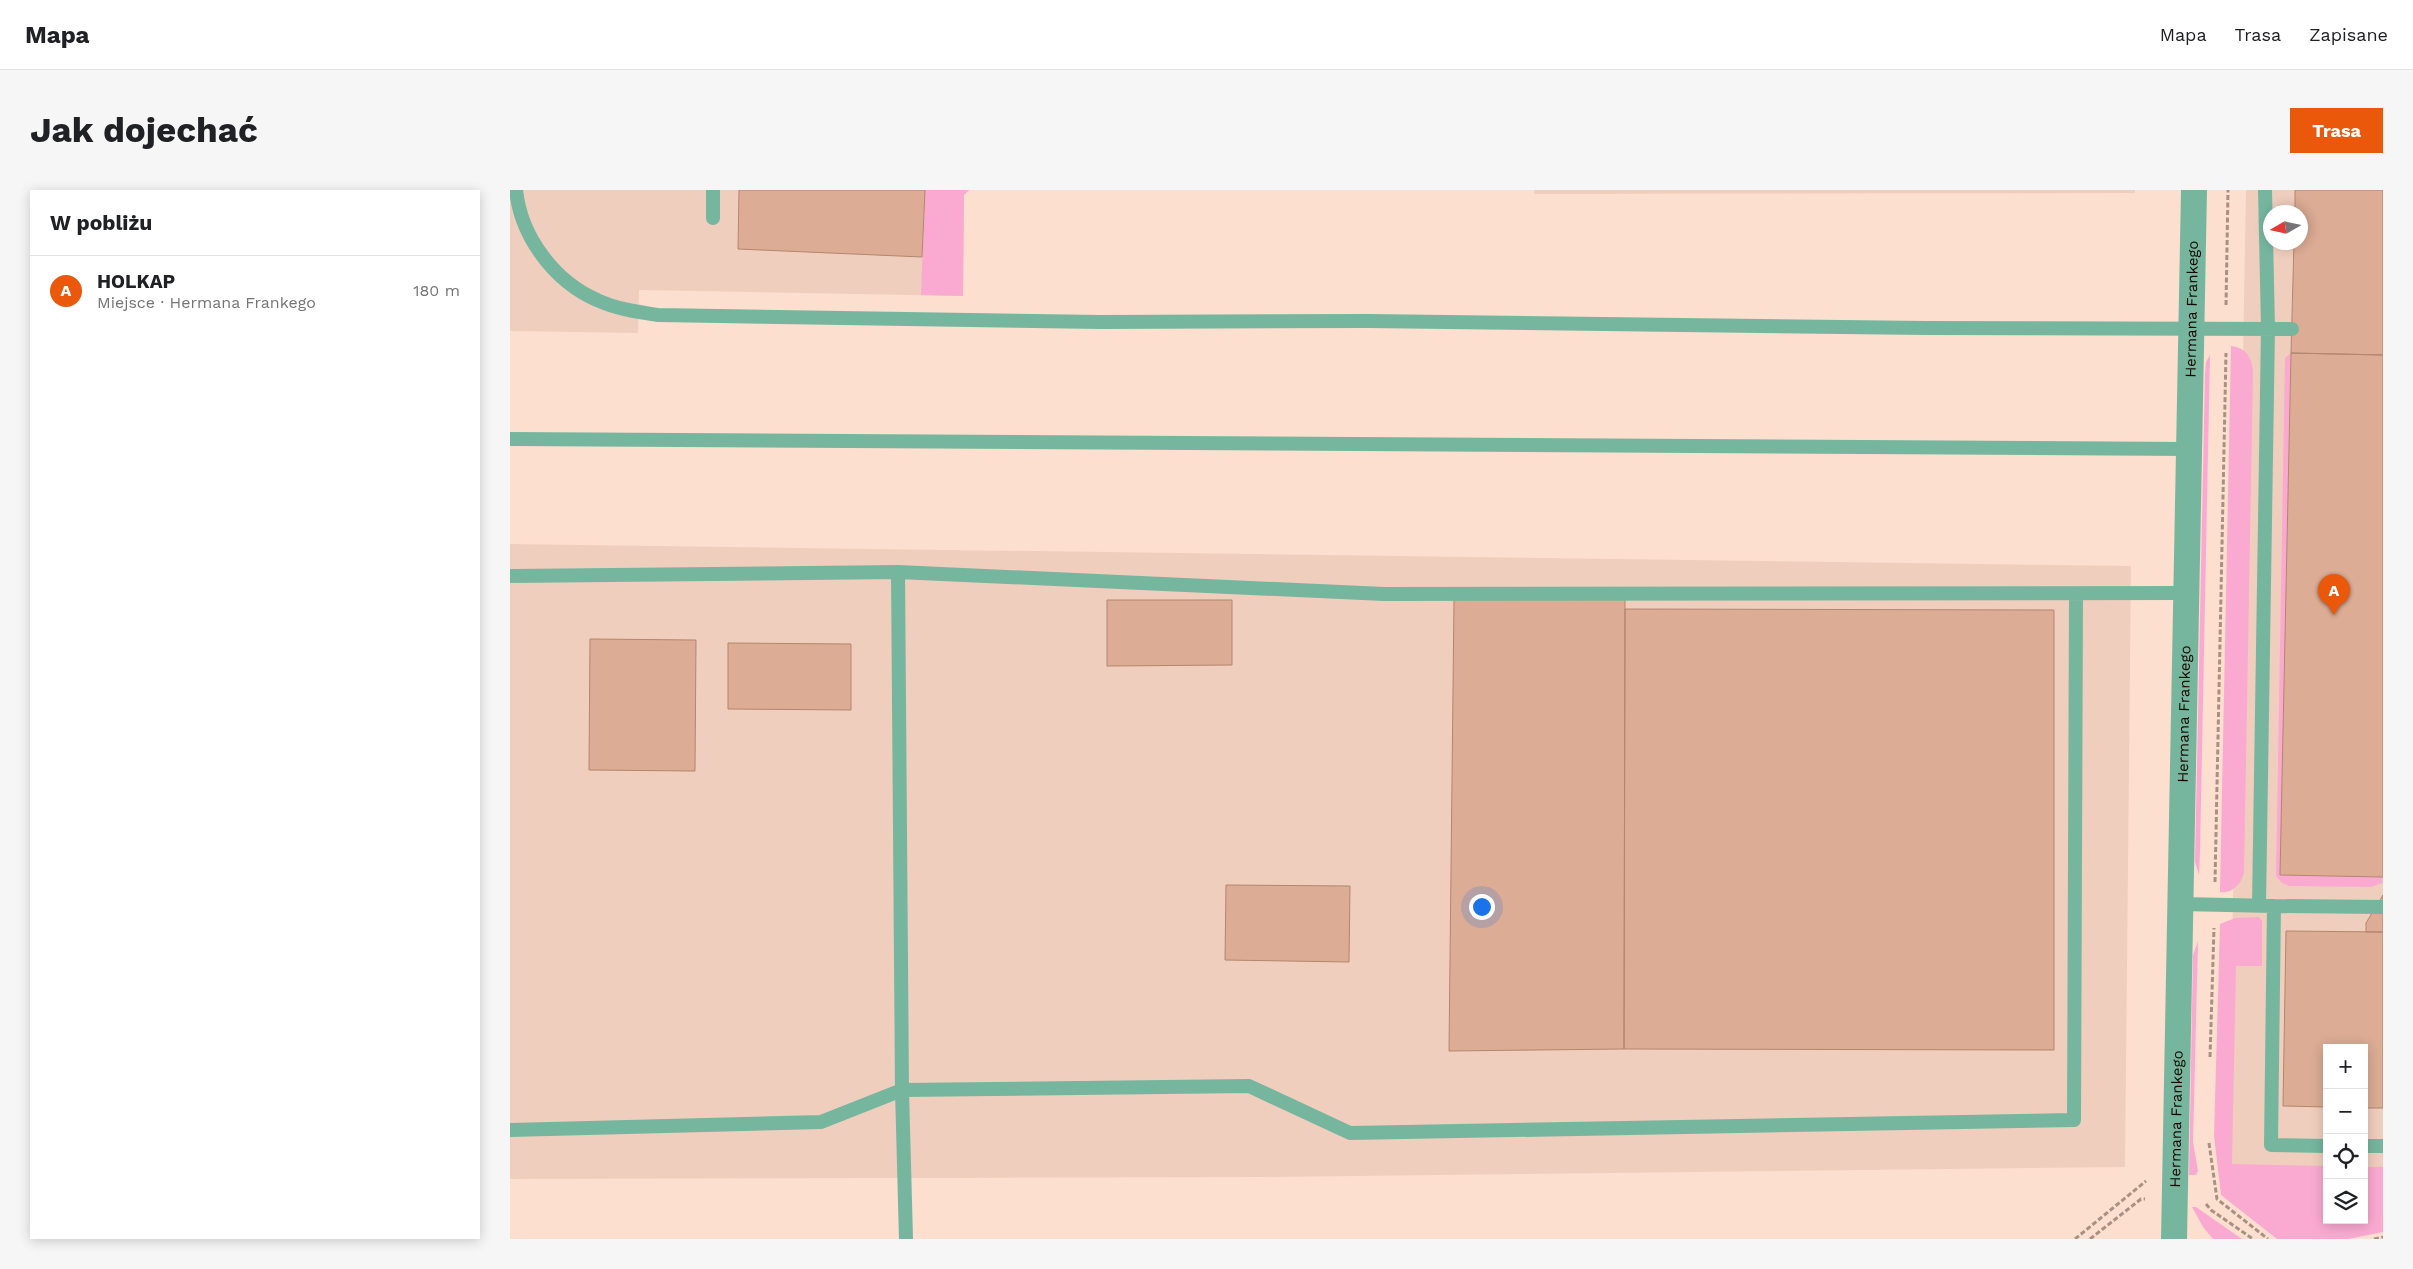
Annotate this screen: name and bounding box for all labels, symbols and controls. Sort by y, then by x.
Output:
text: Mapa [25,21,90,49]
text: Mapa [2160,24,2207,45]
text: Trasa [2235,24,2281,45]
text: Zapisane [2309,24,2388,45]
button: Trasa [2290,108,2383,153]
text: Jak dojechać [30,109,258,151]
north arrow [2263,205,2308,250]
text: W pobliżu [50,210,152,235]
street label: Hermana Frankego [2181,240,2202,378]
text: HOLKAP [97,270,175,293]
text: A [61,281,71,300]
text: 180 m [413,281,460,300]
text: Miejsce · Hermana Frankego [97,293,316,312]
pin: A [2318,574,2350,615]
street label: Hermana Frankego [2174,645,2194,783]
your location [1469,894,1495,920]
map controls [2323,1044,2368,1224]
button: + [2323,1044,2368,1089]
street label: Hermana Frankego [2166,1050,2187,1188]
button: − [2323,1089,2368,1134]
button: locate [2323,1134,2368,1179]
button: layers [2323,1179,2368,1224]

